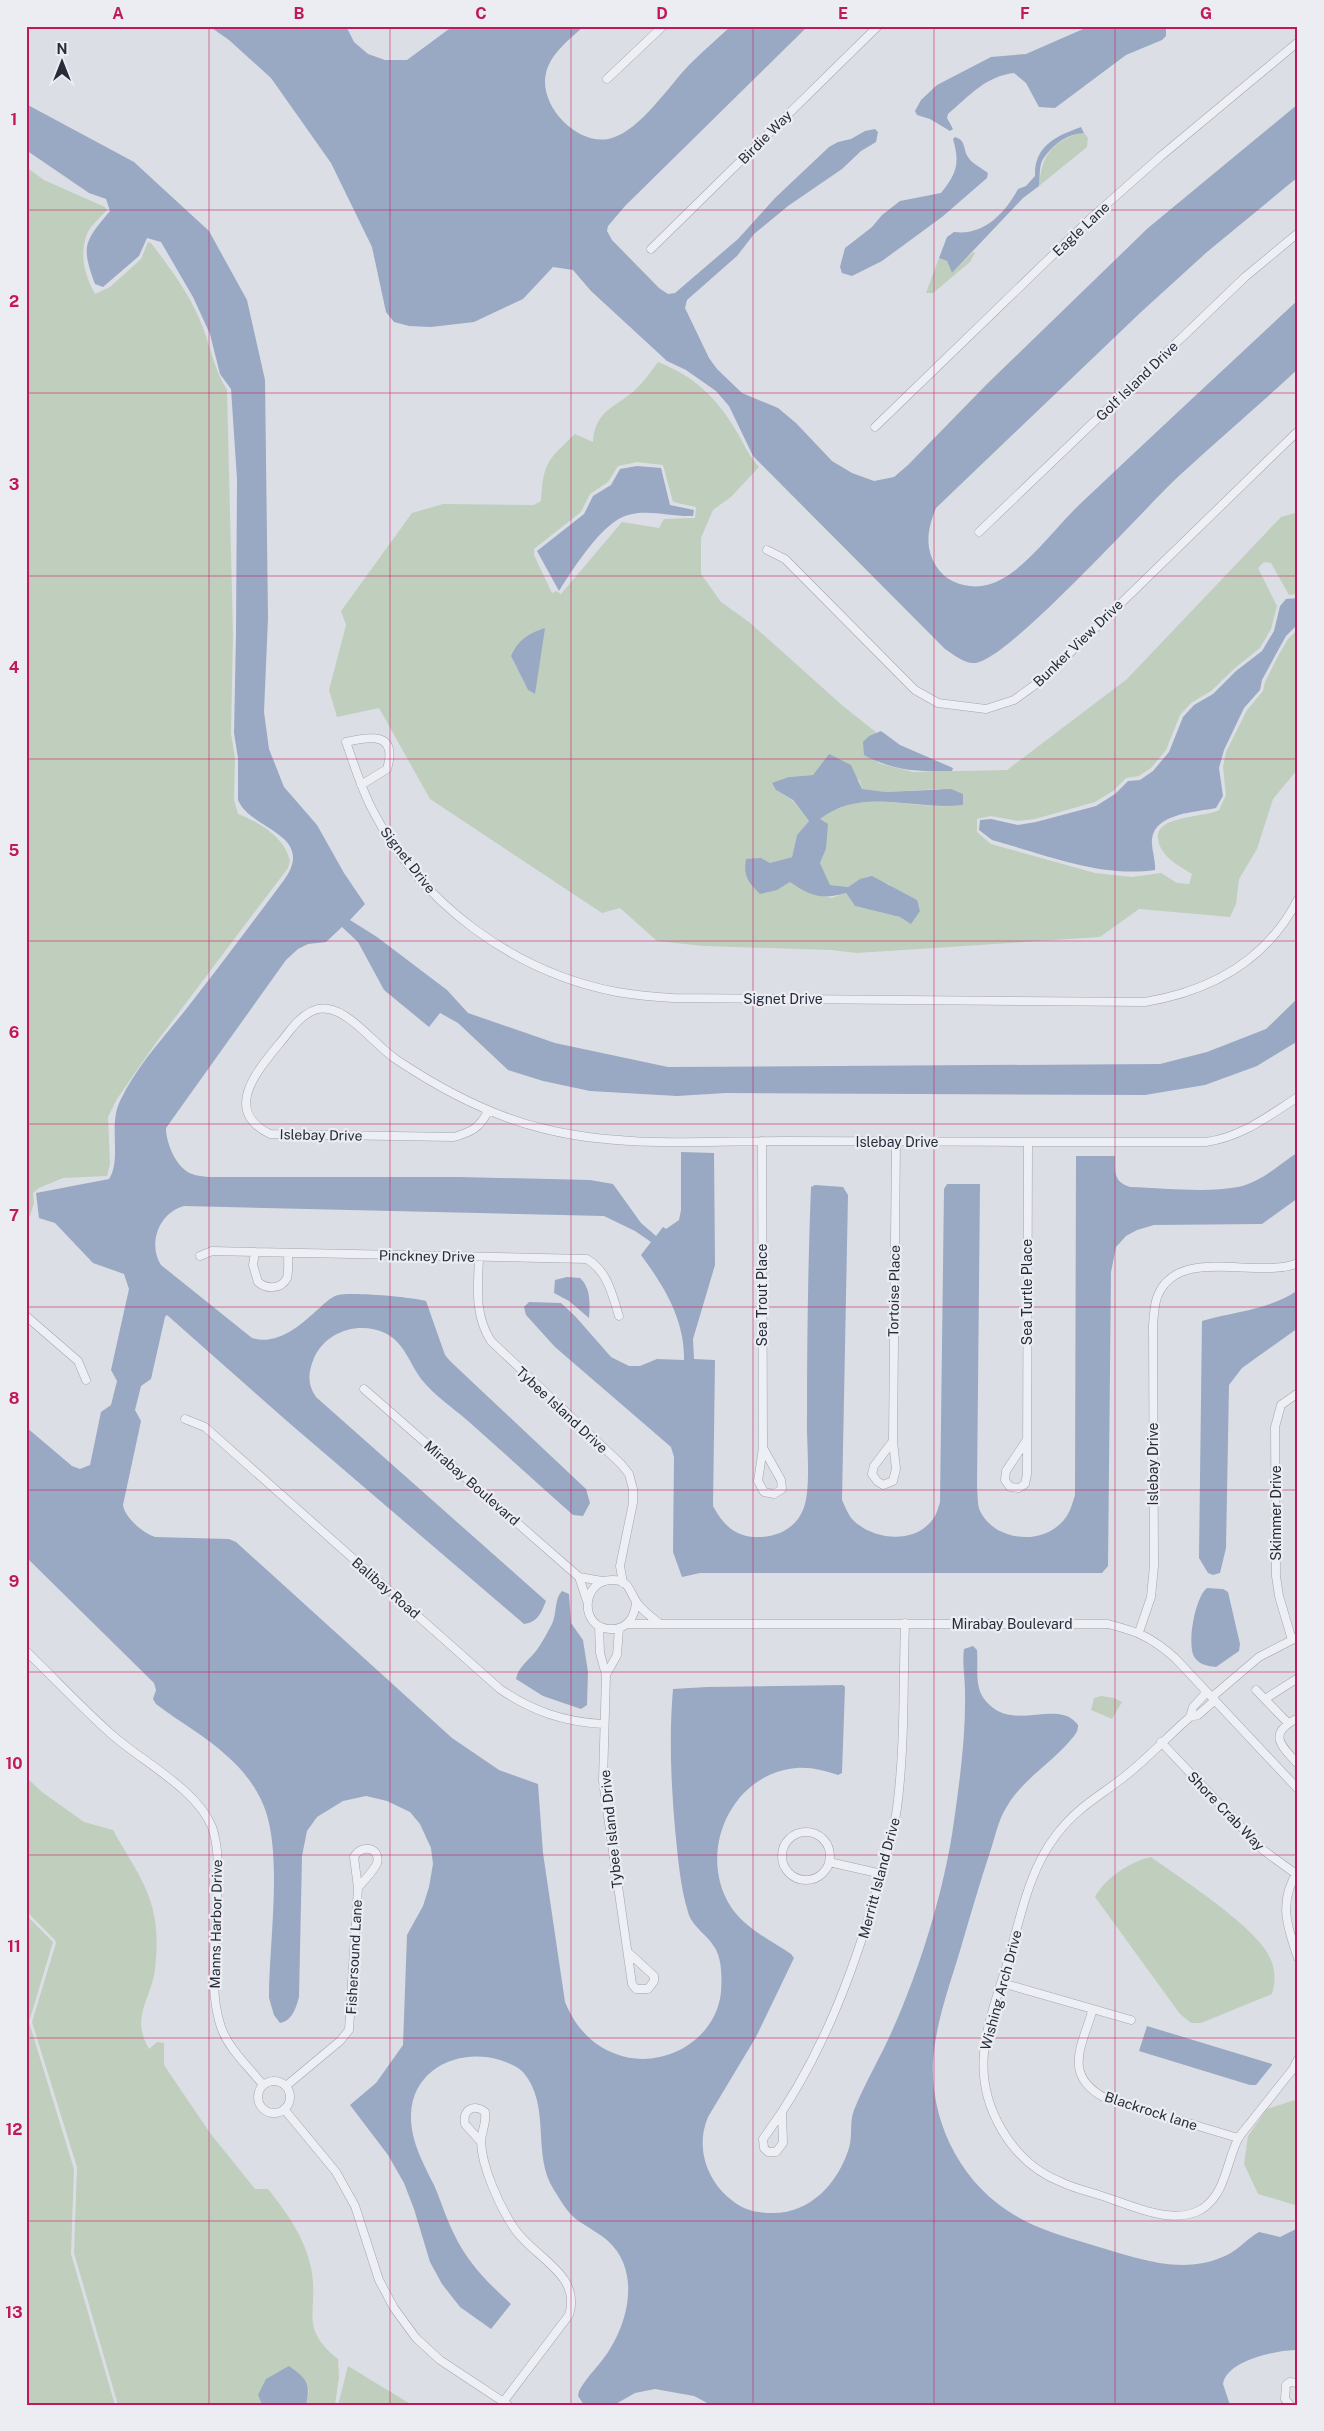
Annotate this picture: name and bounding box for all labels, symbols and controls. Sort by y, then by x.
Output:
text: A [112,4,124,23]
text: B [294,4,305,23]
text: C [475,4,487,23]
text: D [656,4,668,23]
text: E [838,4,848,23]
text: F [1020,4,1030,23]
text: G [1200,4,1212,23]
north arrow [38,38,88,88]
text: N [57,41,67,57]
street label: Birdie Way [735,107,795,167]
text: 1 [11,110,17,129]
street label: Eagle Lane [1049,199,1113,259]
text: 2 [9,292,19,311]
street label: Golf Island Drive [1093,338,1181,424]
text: 3 [9,475,19,494]
street label: Bunker View Drive [1030,596,1126,690]
text: 4 [9,658,20,677]
street label: Signet Drive [377,824,439,896]
text: 5 [9,841,20,860]
street label: Signet Drive [743,991,823,1007]
text: 6 [9,1023,19,1042]
street label: Islebay Drive [279,1126,363,1144]
street label: Islebay Drive [856,1134,939,1150]
text: 7 [9,1206,19,1225]
street label: Sea Turtle Place [1019,1239,1035,1345]
street label: Sea Trout Place [754,1244,770,1346]
street label: Tortoise Place [885,1245,903,1337]
street label: Pinckney Drive [379,1247,475,1265]
street label: Tybee Island Drive [513,1364,611,1456]
text: 8 [9,1389,20,1408]
street label: Islebay Drive [1145,1422,1161,1505]
street label: Mirabay Boulevard [421,1437,523,1529]
street label: Skimmer Drive [1268,1465,1284,1561]
street label: Balibay Road [349,1554,423,1622]
text: 9 [9,1572,19,1591]
street label: Mirabay Boulevard [951,1616,1073,1632]
text: 10 [5,1754,23,1773]
street label: Shore Crab Way [1184,1768,1268,1854]
street label: Tybee Island Drive [597,1769,625,1889]
street label: Merritt Island Drive [855,1816,903,1940]
street label: Manns Harbor Drive [207,1859,225,1989]
street label: Fishersound Lane [343,1899,365,2015]
street label: Wishing Arch Drive [977,1928,1025,2052]
text: 11 [7,1937,21,1956]
street label: Blackrock lane [1103,2088,1199,2134]
text: 12 [5,2120,23,2139]
text: 13 [5,2303,23,2322]

